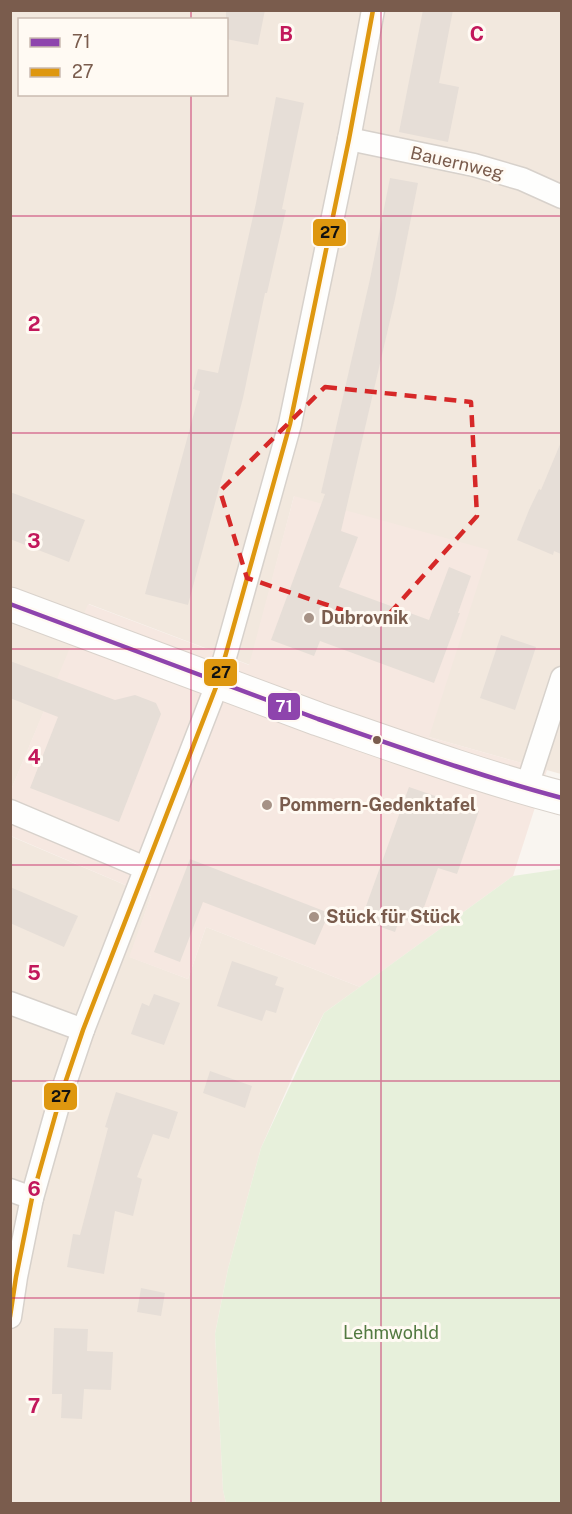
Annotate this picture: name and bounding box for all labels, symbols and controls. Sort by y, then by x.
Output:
legend [18,18,228,96]
text: B [279,22,293,46]
text: C [470,22,484,46]
text: 71 [72,31,91,52]
text: 27 [72,61,94,82]
street label: Bauernweg [408,142,506,183]
line badge: 27 [312,218,347,247]
text: 27 [320,223,340,242]
text: 2 [28,312,40,336]
text: 3 [27,529,41,553]
place label: Dubrovnik [321,607,409,628]
marker: Dubrovnik [302,611,316,625]
line badge: 27 [203,658,238,687]
text: 27 [211,663,231,682]
line badge: 71 [267,692,301,721]
text: 71 [275,697,293,716]
unlabelled marker [371,734,383,746]
text: 4 [27,745,41,769]
place label: Pommern-Gedenktafel [279,794,476,815]
marker: Pommern-Gedenktafel [260,798,274,812]
place label: Stück für Stück [326,906,461,927]
marker: Stück für Stück [307,910,321,924]
text: 5 [27,961,41,985]
line badge: 27 [43,1082,78,1111]
text: 27 [51,1087,71,1106]
text: 6 [27,1177,41,1201]
park label: Lehmwohld [343,1322,439,1343]
text: 7 [28,1394,40,1418]

